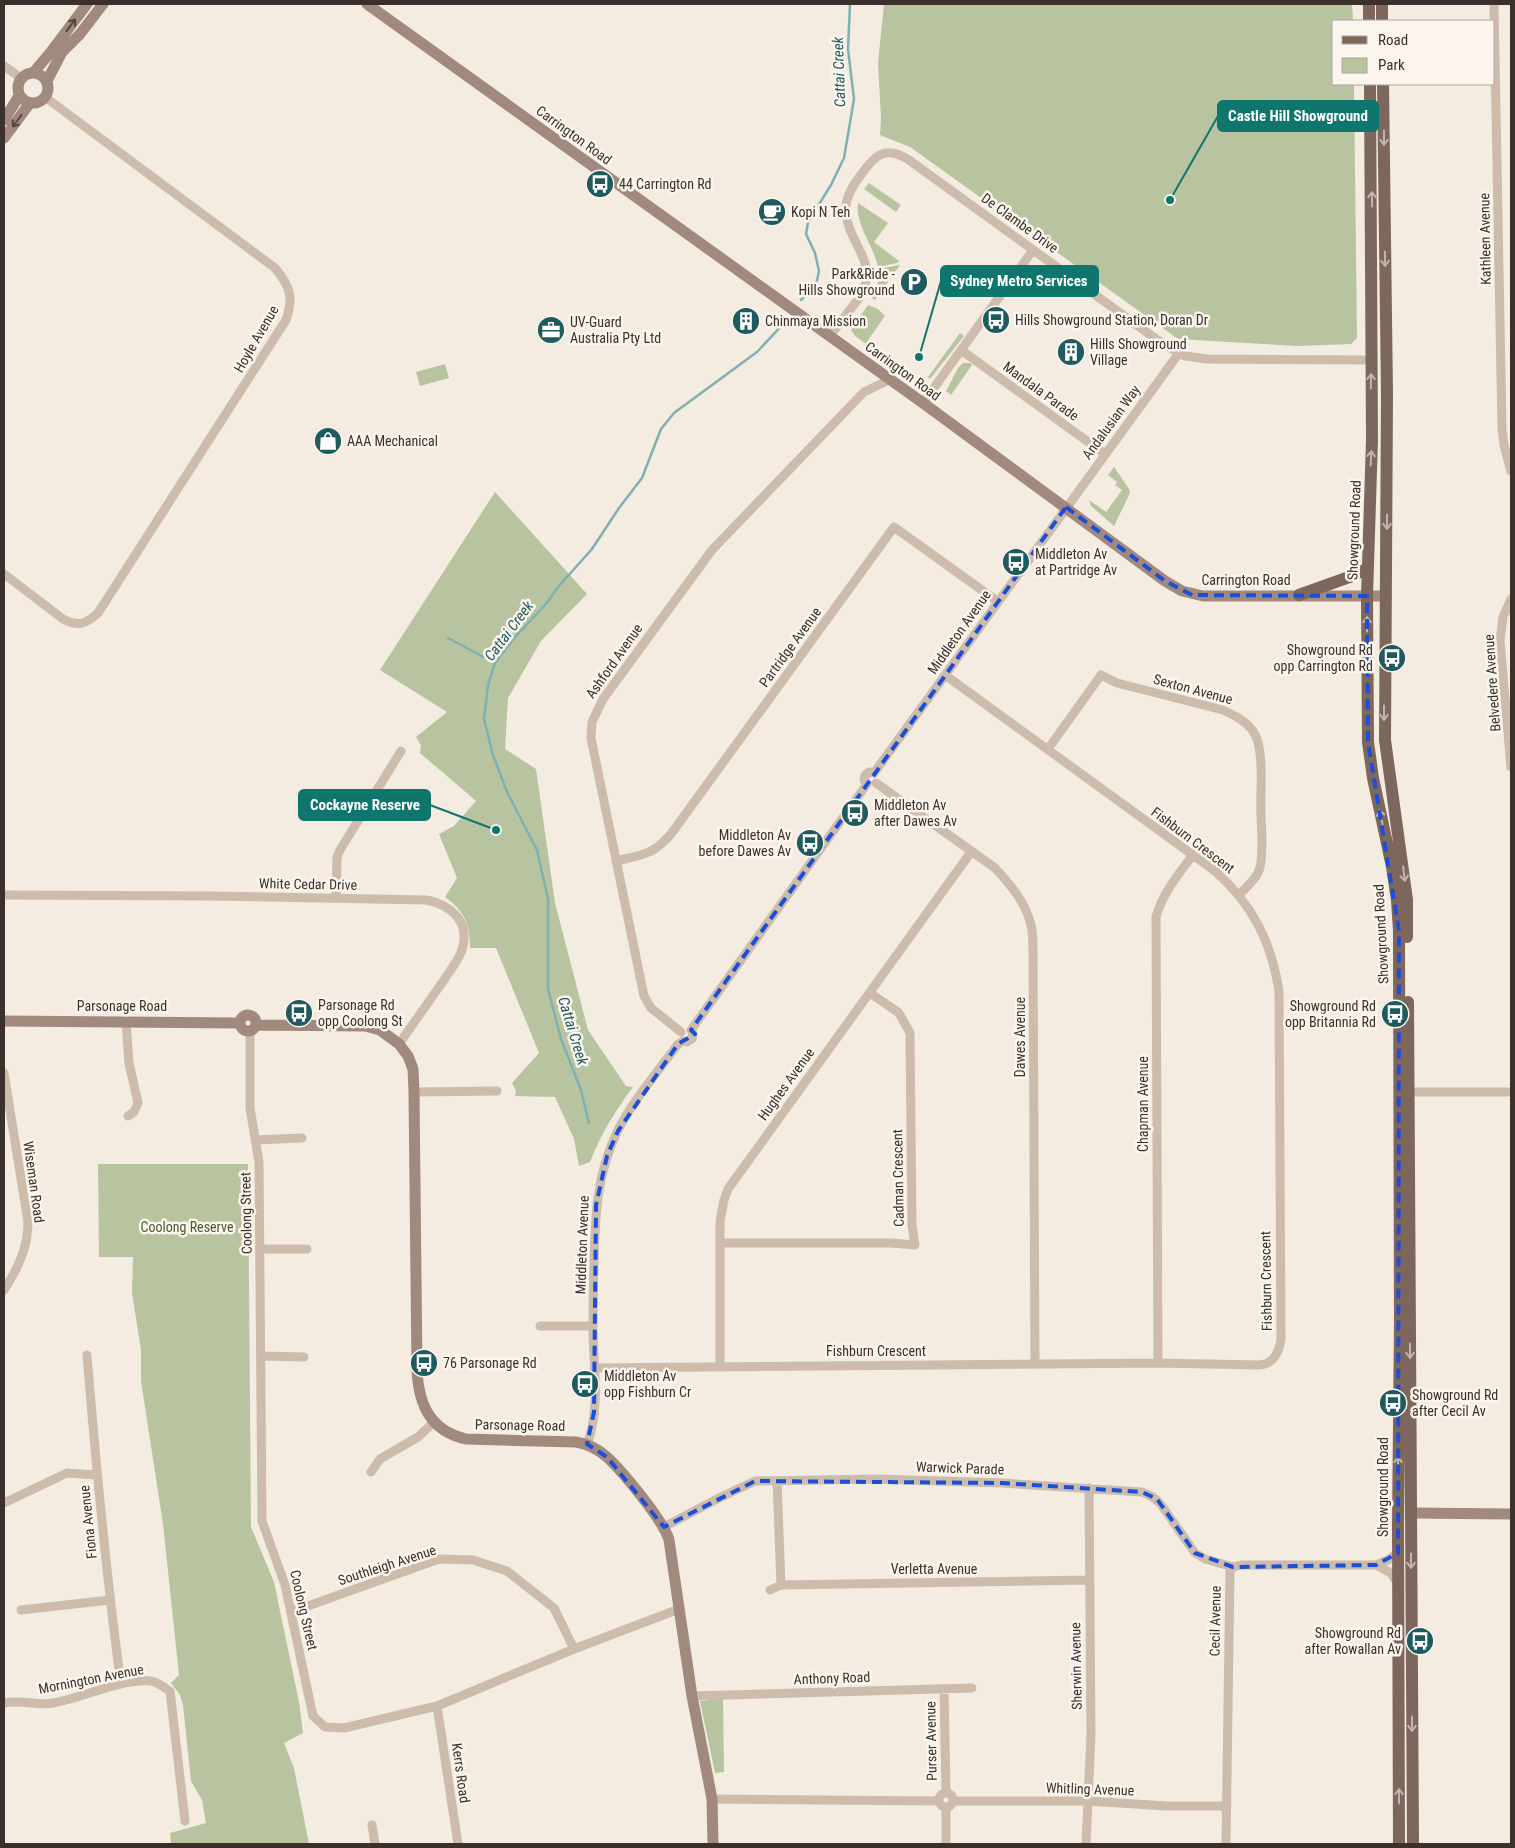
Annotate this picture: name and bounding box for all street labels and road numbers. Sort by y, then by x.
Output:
street label: Carrington Road [533,102,615,168]
street label: De Clambe Drive [979,190,1062,256]
street label: Kathleen Avenue [1476,192,1494,285]
street label: Hoyle Avenue [230,302,282,375]
street label: Carrington Road [862,338,944,404]
street label: Mandala Parade [1000,358,1082,424]
street label: Andalusian Way [1079,382,1143,462]
street label: Showground Road [1344,480,1364,580]
street label: Carrington Road [1201,572,1291,588]
street label: Middleton Avenue [924,587,994,677]
street label: Partridge Avenue [756,604,825,690]
street label: Ashford Avenue [582,620,646,701]
street label: Belvedere Avenue [1481,633,1503,732]
street label: Sexton Avenue [1152,671,1235,707]
street label: Fishburn Crescent [1148,804,1238,876]
street label: White Cedar Drive [259,875,358,893]
street label: Showground Road [1370,884,1392,984]
street label: Dawes Avenue [1012,996,1028,1077]
street label: Parsonage Road [77,998,167,1014]
street label: Hughes Avenue [754,1044,818,1123]
street label: Chapman Avenue [1135,1056,1151,1152]
street label: Cadman Crescent [889,1129,907,1227]
street label: Wiseman Road [20,1140,48,1224]
street label: Coolong Street [237,1172,255,1254]
street label: Middleton Avenue [572,1195,592,1295]
street label: Fishburn Crescent [1257,1231,1275,1331]
street label: Fishburn Crescent [826,1343,926,1359]
street label: Parsonage Road [475,1416,565,1434]
street label: Showground Road [1375,1437,1391,1537]
street label: Warwick Parade [916,1458,1005,1478]
street label: Fiona Avenue [76,1484,100,1560]
street label: Southleigh Avenue [336,1541,438,1588]
street label: Verletta Avenue [891,1561,978,1577]
street label: Coolong Street [287,1568,321,1652]
street label: Cecil Avenue [1206,1585,1224,1657]
street label: Sherwin Avenue [1067,1622,1085,1710]
street label: Mornington Avenue [37,1661,145,1697]
street label: Anthony Road [793,1669,871,1687]
street label: Purser Avenue [922,1701,940,1781]
street label: Kerrs Road [449,1742,473,1804]
street label: Whitling Avenue [1046,1779,1135,1799]

